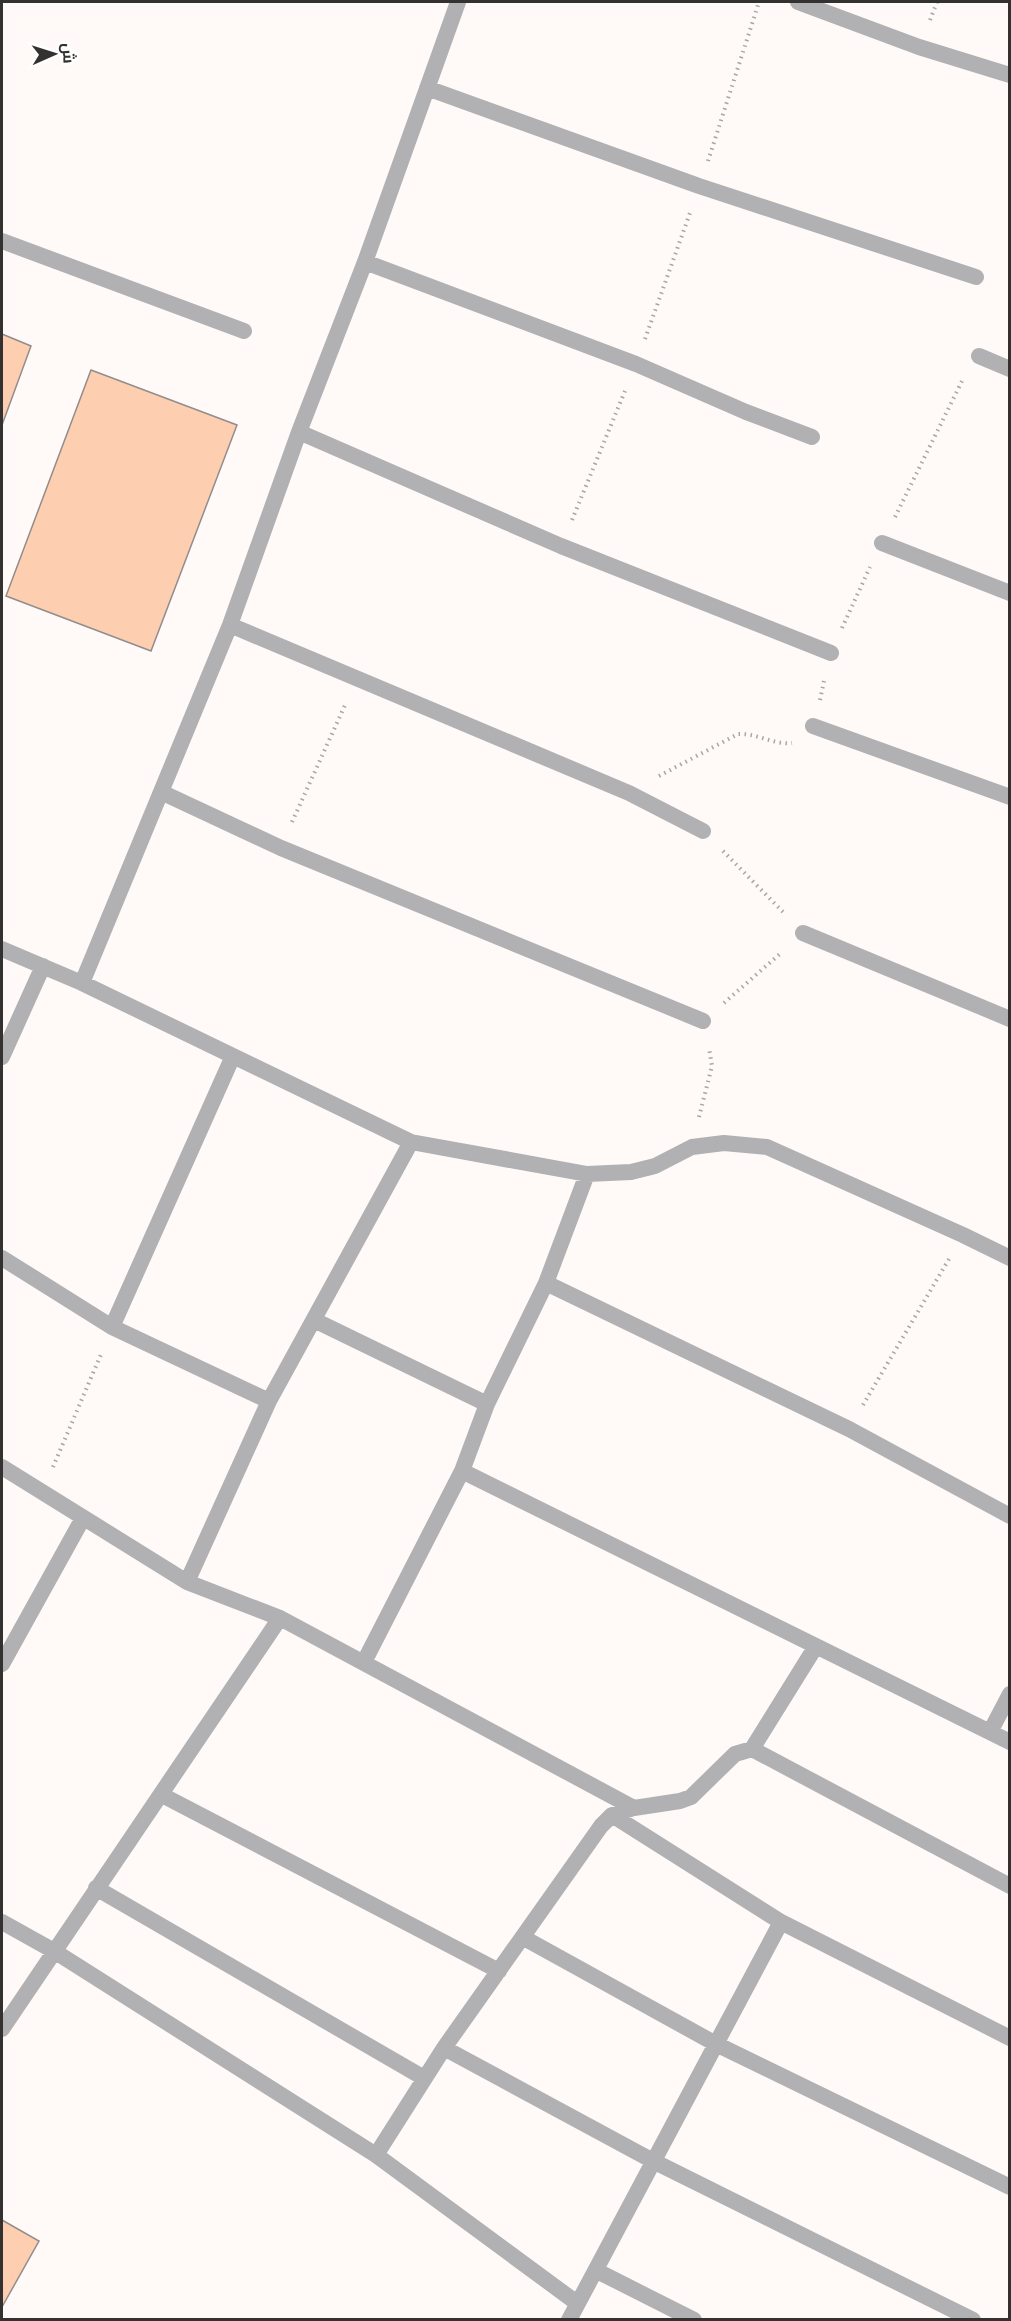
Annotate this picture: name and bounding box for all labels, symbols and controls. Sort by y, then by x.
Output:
north arrow [24,24,84,84]
text: ش [57,42,81,64]

